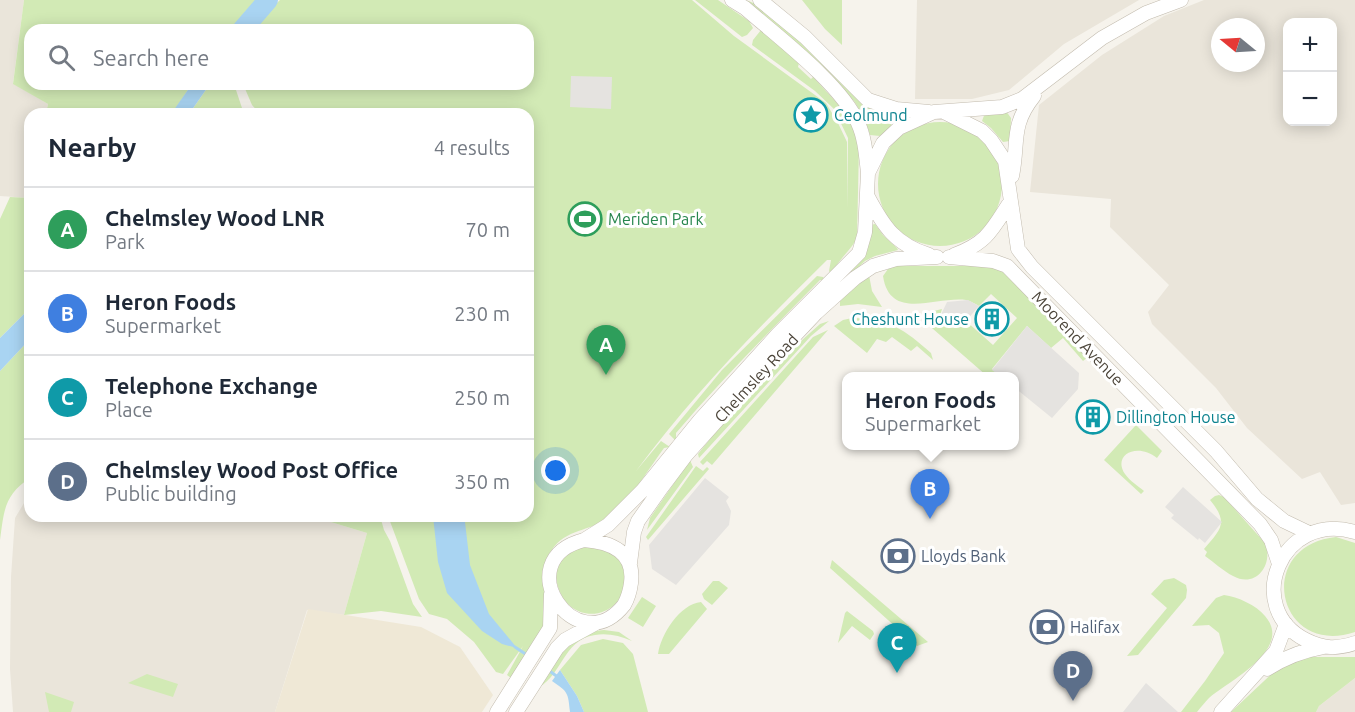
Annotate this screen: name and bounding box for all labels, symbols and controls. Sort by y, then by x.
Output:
north arrow [1211,18,1265,72]
map controls [1283,18,1337,126]
button: + [1283,18,1337,72]
search box [24,24,534,90]
icon: search [45,41,78,74]
text: Search here [93,45,209,70]
button: − [1283,72,1337,126]
place icon: Ceolmund [793,97,829,133]
place label: Ceolmund [834,106,908,124]
text: Nearby [48,133,136,162]
text: 4 results [434,136,510,159]
sports icon: Meriden Park [567,201,603,237]
text: Chelmsley Wood LNR [105,205,325,230]
place label: Meriden Park [608,210,703,228]
text: A [60,218,75,241]
text: 70 m [466,218,510,241]
text: Park [105,230,145,253]
street label: Moorend Avenue [1029,287,1127,389]
text: Heron Foods [105,289,236,314]
building icon: Cheshunt House [974,301,1010,337]
text: B [61,302,74,325]
text: 230 m [454,302,510,325]
place label: Cheshunt House [851,310,969,328]
text: Supermarket [105,314,221,337]
pin: A [586,326,626,375]
street label: Chelmsley Road [711,330,801,426]
popup [842,372,1019,450]
text: Telephone Exchange [105,373,318,398]
text: C [61,386,74,409]
text: 250 m [454,386,510,409]
text: Heron Foods [865,387,996,412]
text: Place [105,398,153,421]
building icon: Dillington House [1075,399,1111,435]
place label: Dillington House [1116,408,1236,426]
text: Supermarket [865,412,981,435]
your location [541,456,570,485]
text: Chelmsley Wood Post Office [105,457,398,482]
text: D [60,470,75,493]
text: 350 m [454,470,510,493]
pin: B [910,470,950,519]
text: Public building [105,482,237,505]
bank icon: Lloyds Bank [880,538,916,574]
place label: Lloyds Bank [921,547,1006,565]
bank icon: Halifax [1029,609,1065,645]
place label: Halifax [1070,618,1120,636]
pin: C [878,624,916,673]
pin: D [1054,652,1092,701]

